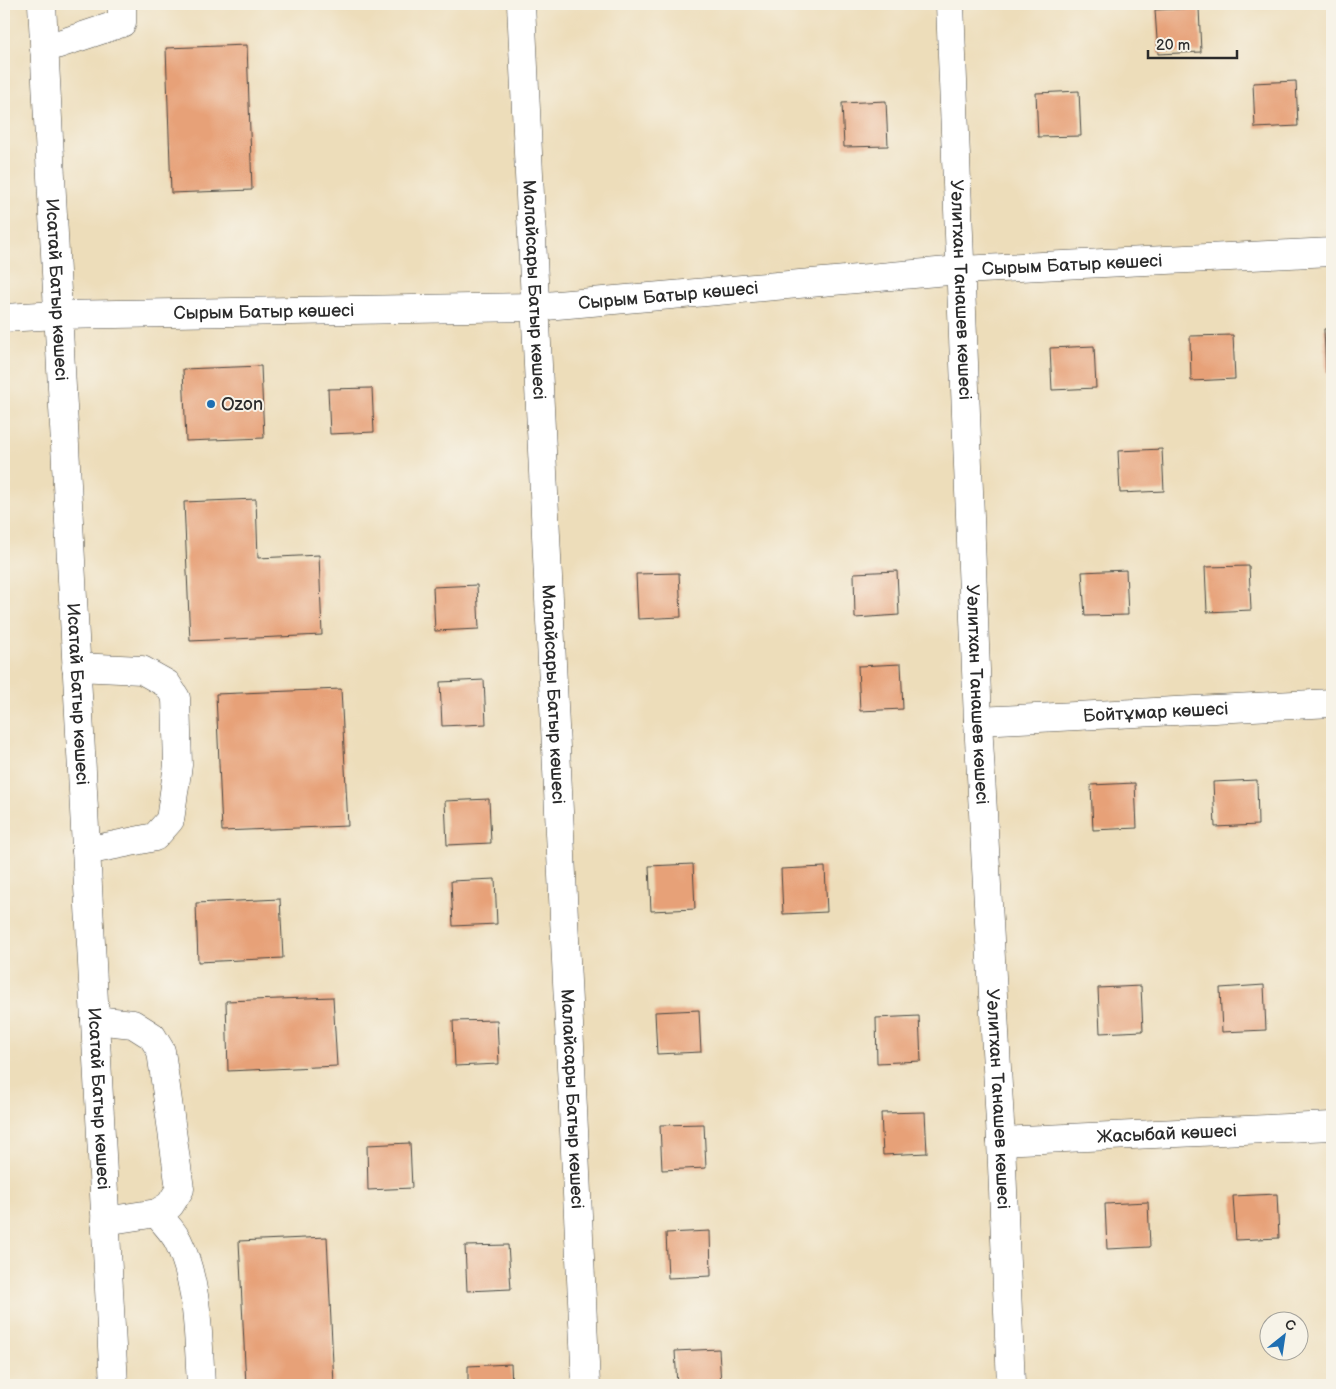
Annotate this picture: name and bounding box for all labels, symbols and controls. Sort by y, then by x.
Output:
scale bar [1148,28,1237,60]
text: 20 m [1156,36,1190,55]
street label: Малайсары Батыр көшесі [519,179,550,400]
street label: Уәлитхан Танашев көшесі [946,179,976,400]
street label: Исатай Батыр көшесі [42,198,72,381]
street label: Сырым Батыр көшесі [981,250,1163,279]
street label: Сырым Батыр көшесі [577,277,759,314]
street label: Сырым Батыр көшесі [173,300,355,324]
place label: Ozon [221,394,263,415]
marker: Ozon [205,398,217,410]
street label: Малайсары Батыр көшесі [538,584,569,805]
street label: Уәлитхан Танашев көшесі [962,584,993,805]
street label: Исатай Батыр көшесі [63,602,93,786]
street label: Бойтұмар көшесі [1083,698,1229,726]
street label: Малайсары Батыр көшесі [557,988,588,1209]
street label: Уәлитхан Танашев көшесі [982,988,1014,1210]
street label: Исатай Батыр көшесі [84,1007,114,1190]
street label: Жасыбай көшесі [1096,1120,1237,1147]
north arrow [1258,1312,1308,1362]
text: С [1282,1315,1299,1335]

